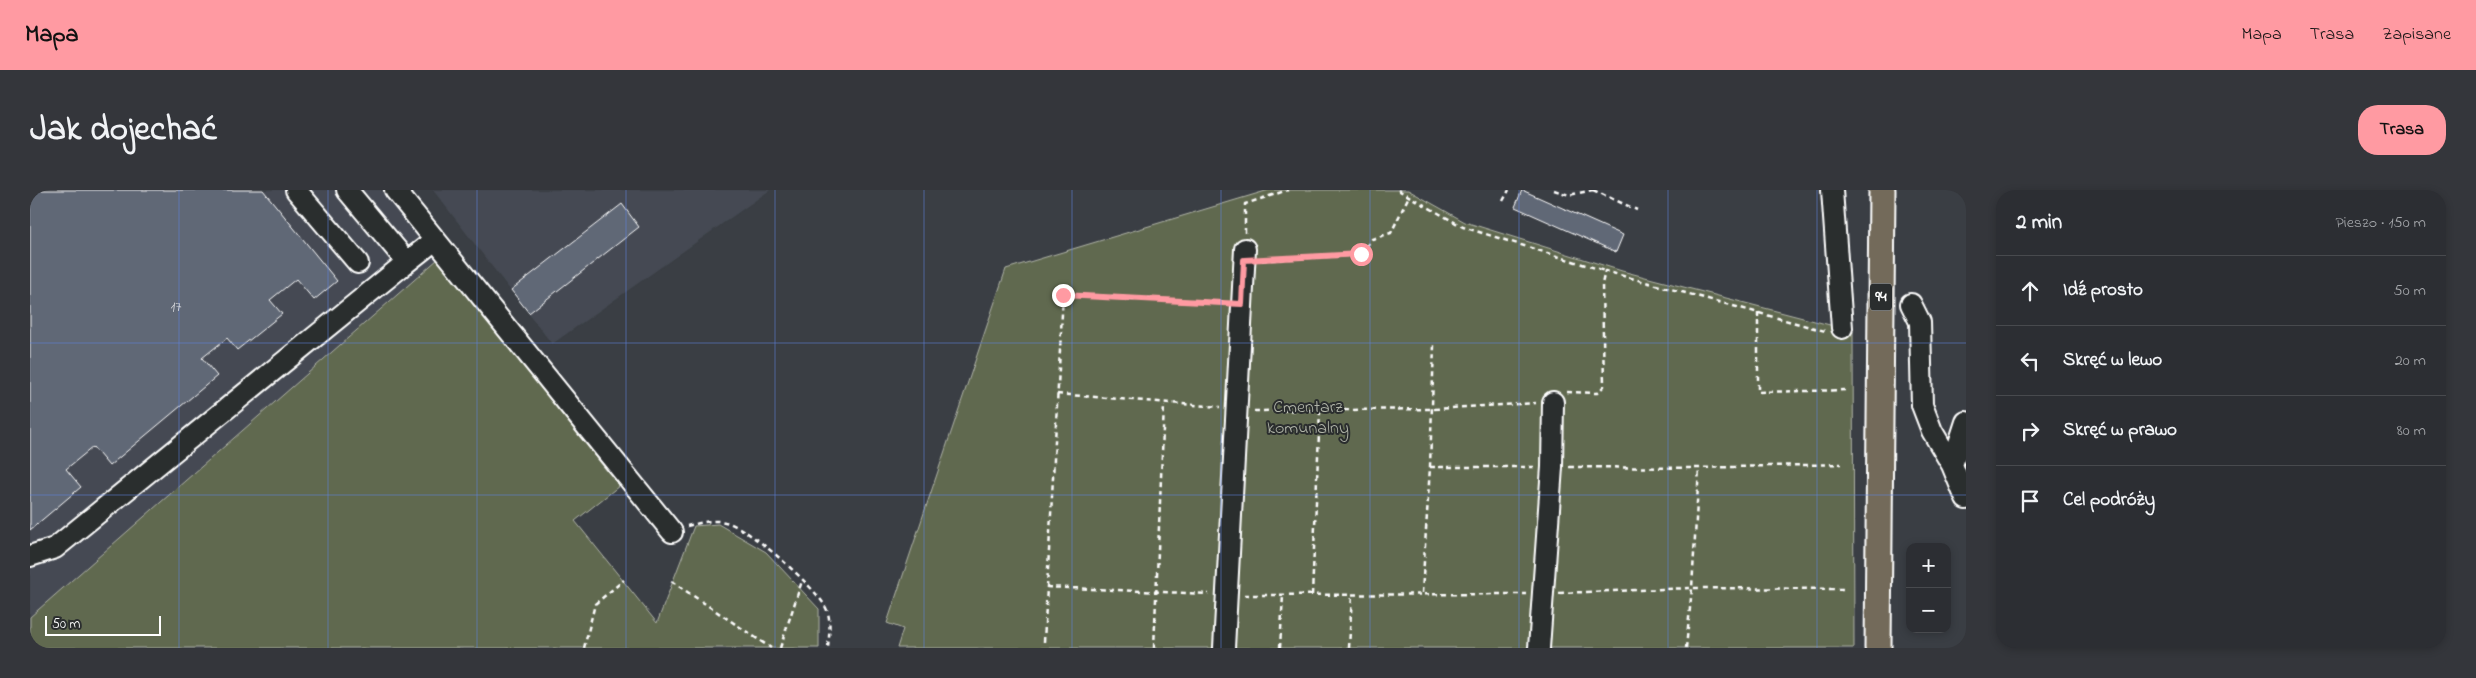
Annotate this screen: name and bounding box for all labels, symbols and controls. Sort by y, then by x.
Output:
text: Mapa [25,18,79,53]
text: Mapa [2242,22,2282,48]
text: Trasa [2310,22,2354,48]
text: Zapisane [2382,22,2451,48]
text: Jak dojechać [30,105,217,156]
button: Trasa [2358,105,2446,155]
text: 2 min [2016,208,2062,238]
text: Pieszo · 150 m [2336,211,2426,235]
route start [1350,243,1373,266]
icon: ahead [2016,277,2044,305]
text: Idź prosto [2063,277,2143,304]
text: 50 m [2394,279,2426,303]
route end [1052,284,1075,307]
road number: 94 [1870,284,1892,310]
house number: 17 [171,296,181,318]
icon: left [2016,347,2044,375]
text: Skręć w lewo [2063,347,2162,374]
text: 20 m [2395,349,2426,373]
park label: Cmentarz komunalny [1267,395,1349,442]
icon: right [2016,417,2044,445]
text: Skręć w prawo [2063,417,2177,444]
text: 80 m [2397,419,2426,443]
icon: arrive [2016,487,2044,515]
text: Cel podróży [2063,487,2155,514]
map controls [1906,543,1951,633]
button: + [1906,543,1951,588]
button: − [1906,588,1951,633]
scale bar [45,613,161,636]
text: 50 m [52,614,80,635]

